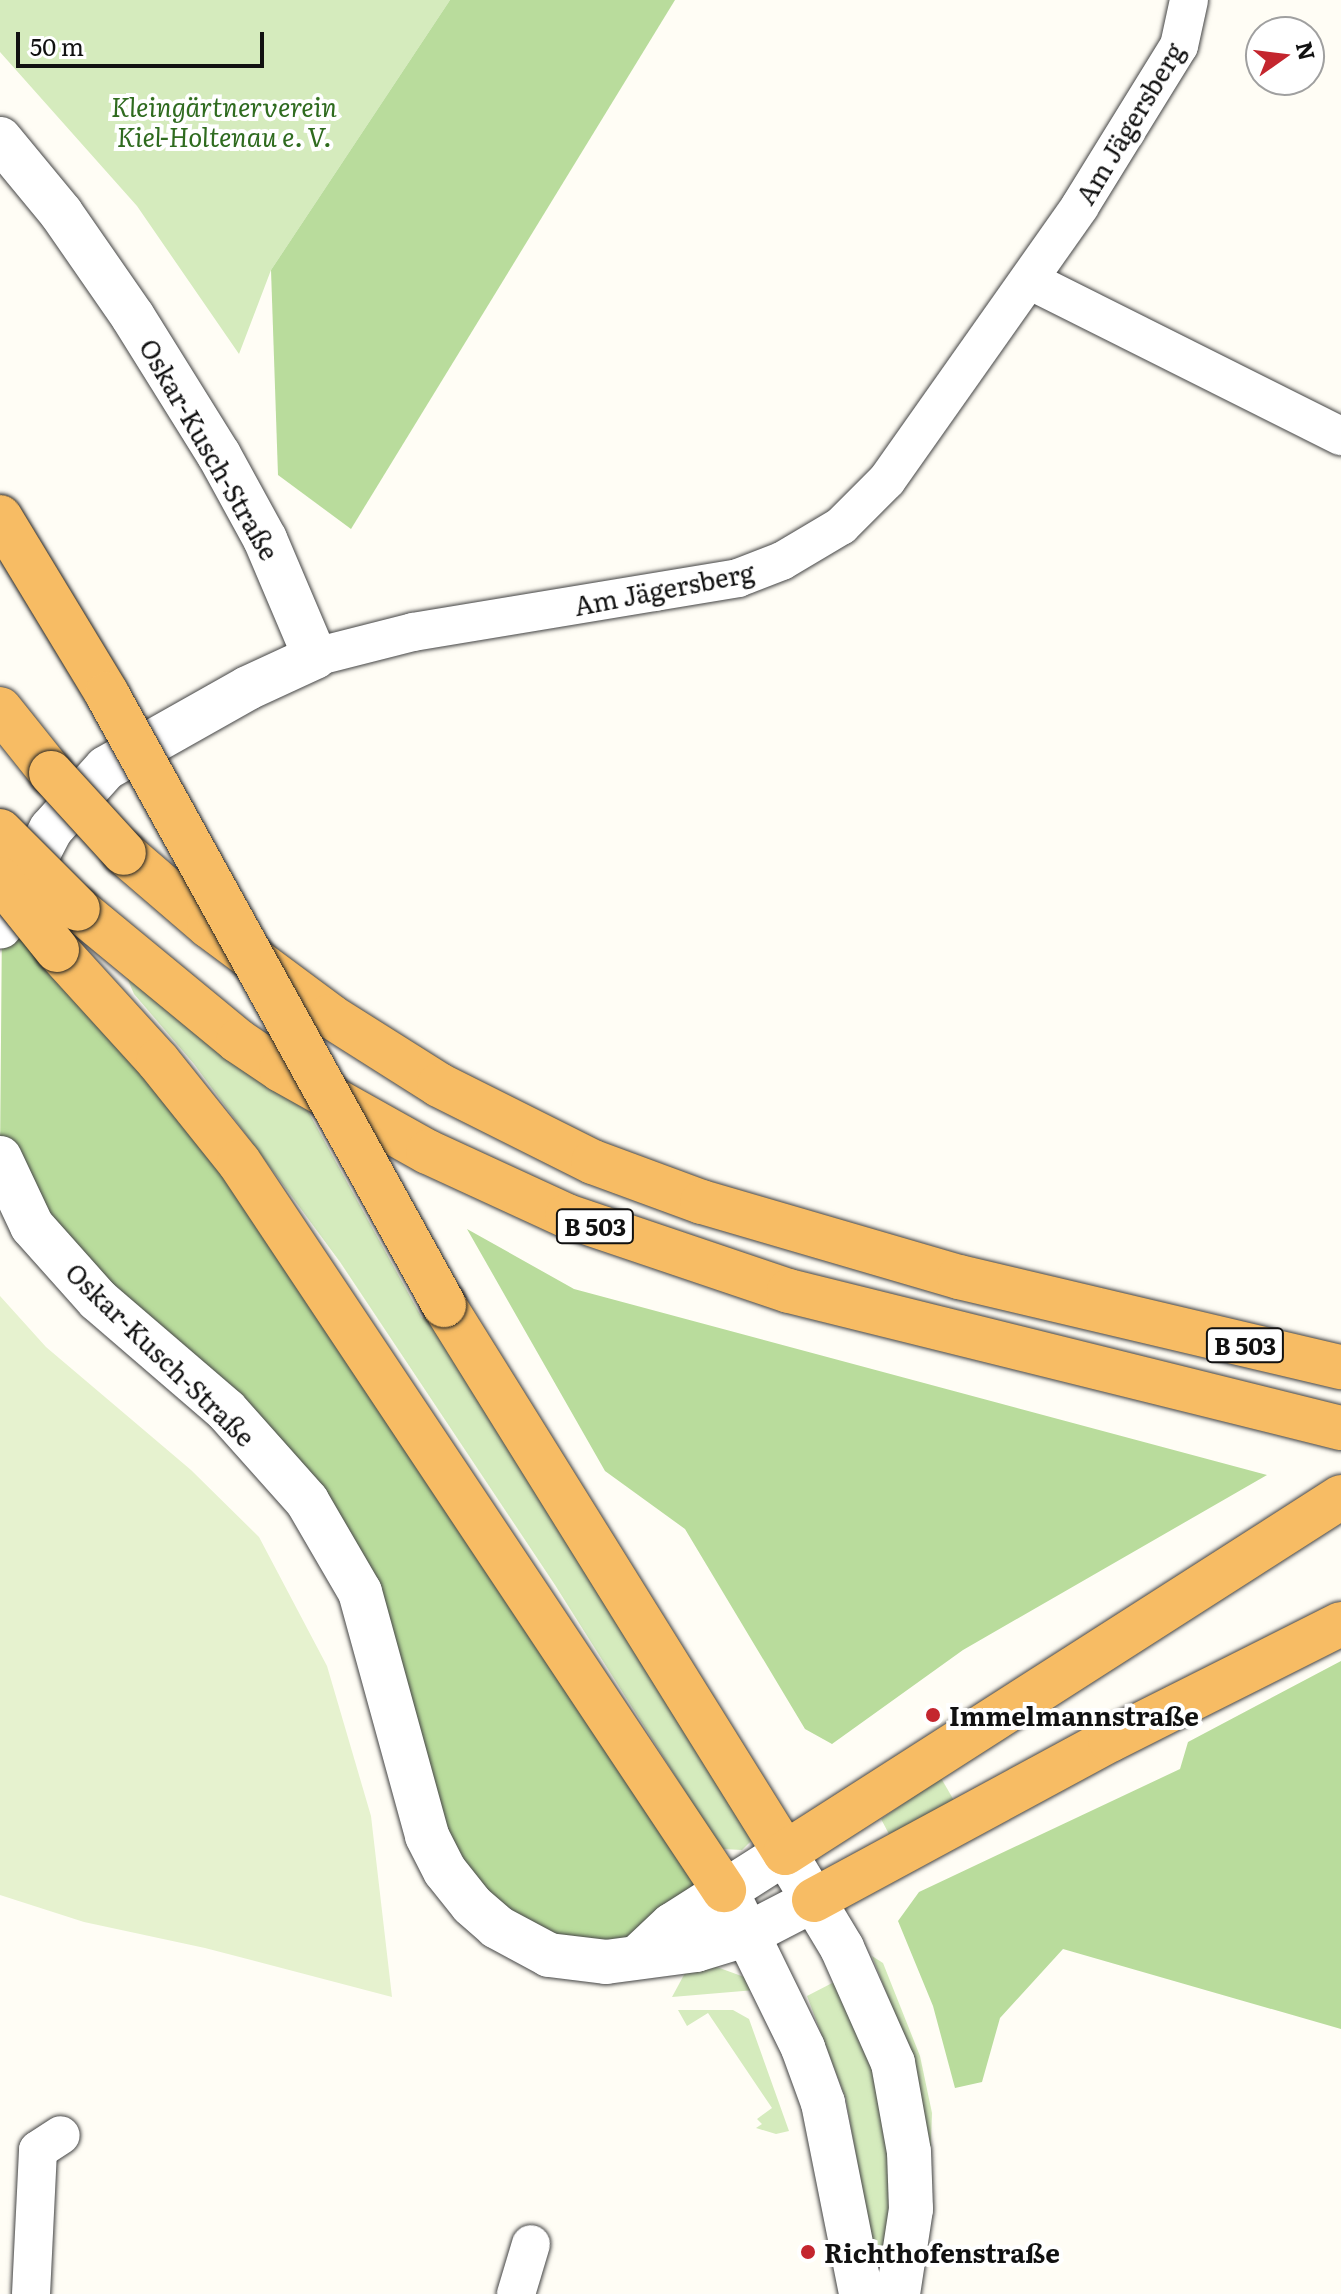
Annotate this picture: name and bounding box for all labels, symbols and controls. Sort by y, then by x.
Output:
scale bar [20,16,268,66]
north arrow [1245,16,1325,96]
text: 50 m [30,28,84,63]
street label: Am Jägersberg [1068,37,1190,209]
text: N [1289,38,1325,64]
park label: Kleingärtnerverein Kiel-Holtenau e. V. [111,90,337,152]
street label: Oskar-Kusch-Straße [134,333,286,565]
street label: Am Jägersberg [571,555,757,621]
road number: B 503 [555,1206,635,1246]
street label: Oskar-Kusch-Straße [60,1256,262,1452]
road number: B 503 [1205,1325,1285,1365]
place label: Immelmannstraße [949,1699,1199,1731]
marker: Immelmannstraße [924,1706,942,1724]
place label: Richthofenstraße [824,2236,1060,2268]
marker: Richthofenstraße [799,2243,817,2261]

